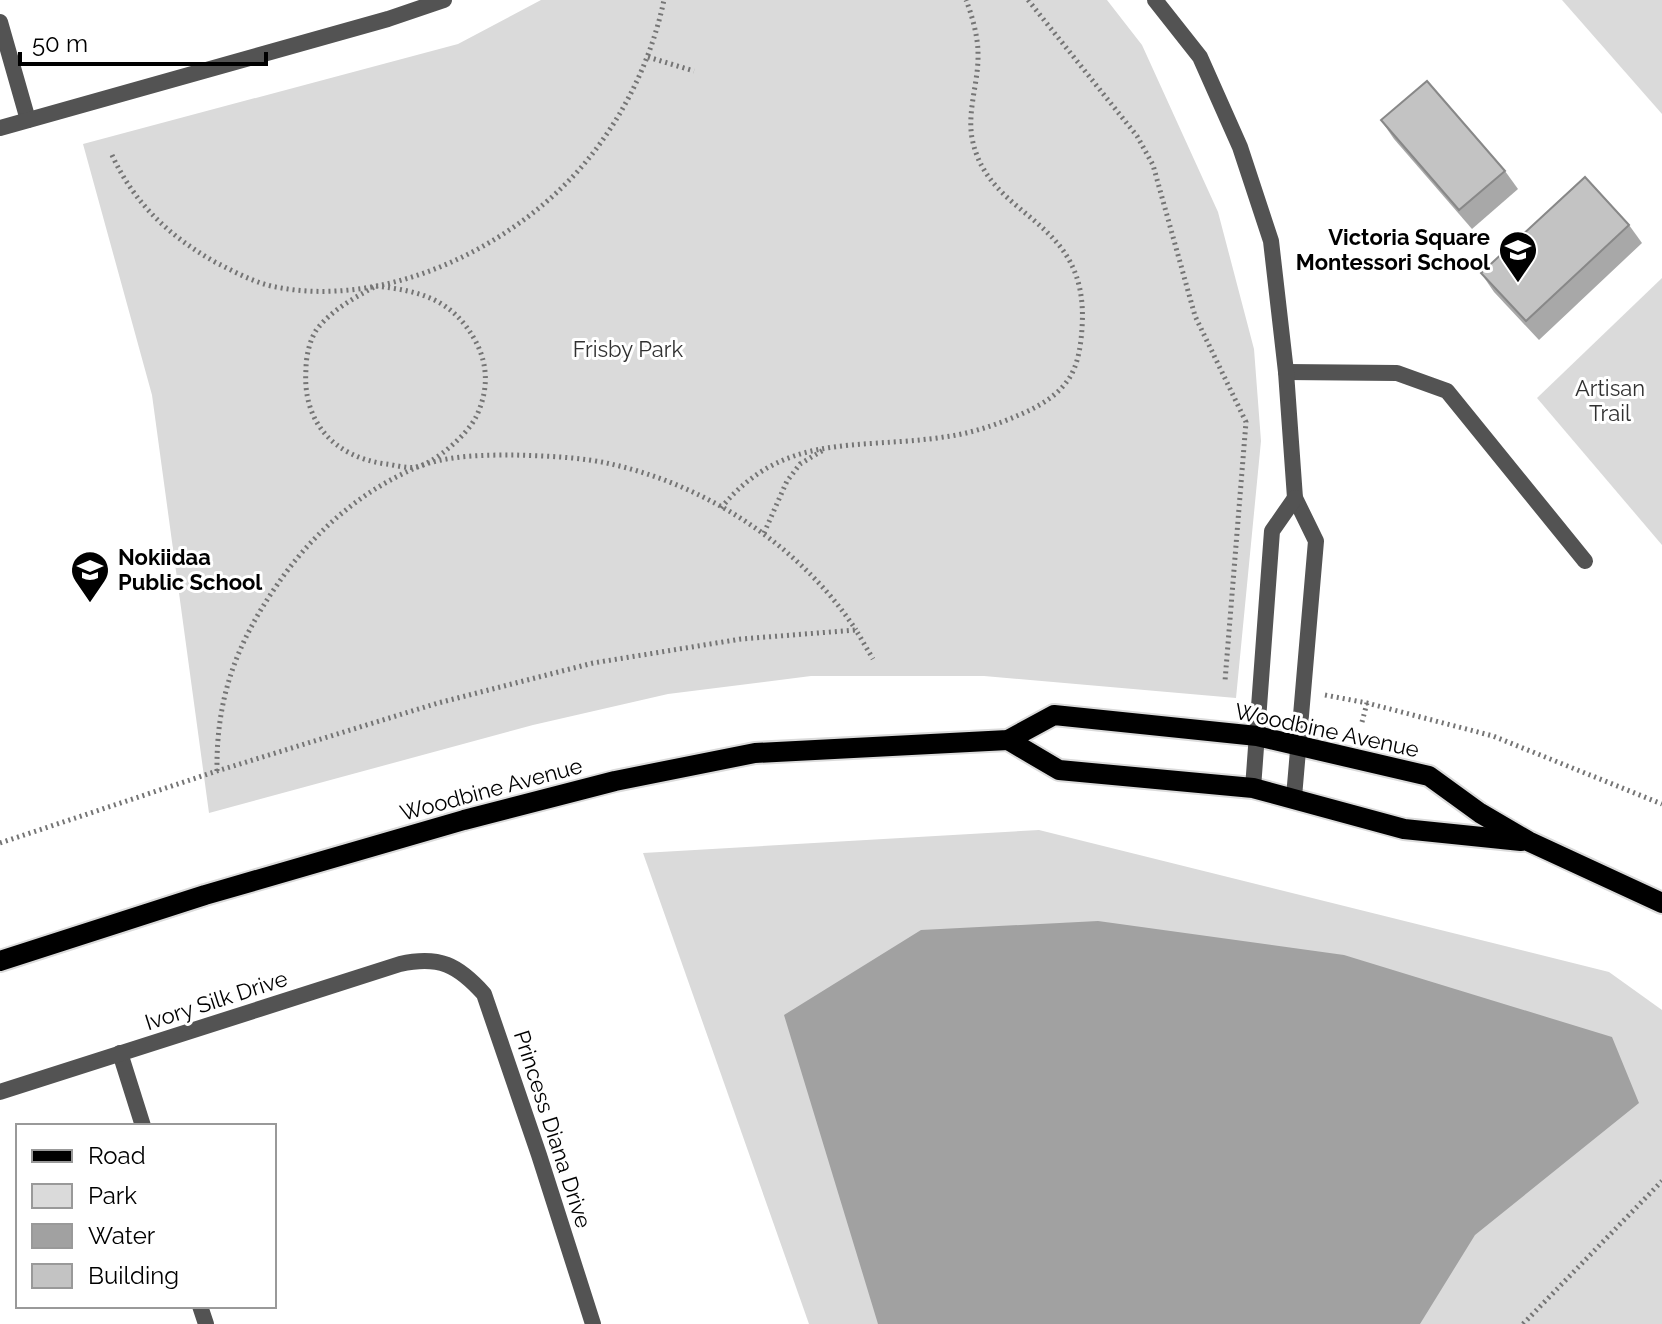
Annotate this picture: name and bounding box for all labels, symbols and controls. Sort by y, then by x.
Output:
scale bar [20,16,266,66]
text: 50 m [32,29,88,58]
place label: Victoria Square Montessori School [1296,224,1491,275]
school or university icon: Victoria Square Montessori School [1497,229,1539,284]
park label: Frisby Park [573,336,683,362]
park label: Artisan Trail [1575,375,1645,426]
place label: Nokiidaa Public School [118,544,263,595]
school or university icon: Nokiidaa Public School [69,549,111,604]
street label: Woodbine Avenue [1233,698,1422,762]
street label: Woodbine Avenue [397,752,585,826]
street label: Ivory Silk Drive [141,965,291,1035]
street label: Princess Diana Drive [509,1027,597,1231]
legend [16,1124,276,1308]
text: Road [88,1141,146,1170]
text: Park [88,1181,137,1210]
text: Water [88,1221,156,1250]
text: Building [88,1261,179,1290]

